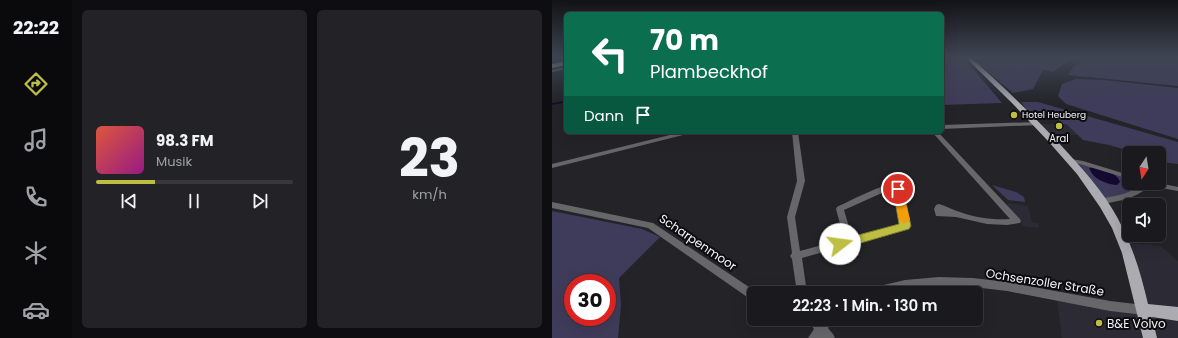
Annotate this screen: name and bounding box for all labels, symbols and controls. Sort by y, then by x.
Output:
text: 22:22 [13,15,59,40]
text: 70 m [650,21,719,60]
icon: left [584,28,636,80]
text: Plambeckhof [650,59,768,84]
icon: directions [22,70,50,98]
icon: arrive [632,104,654,126]
text: Dann [584,105,624,126]
place label: Hotel Heuberg [1022,109,1086,121]
marker: Hotel Heuberg [1009,110,1019,120]
marker: Aral [1054,121,1064,131]
text: 23 [399,122,460,195]
icon: music [22,126,50,154]
text: 98.3 FM [156,130,213,151]
place label: Aral [1049,131,1069,146]
north arrow [1122,146,1166,190]
map controls [1122,146,1166,242]
text: Musik [156,152,192,171]
pin [881,172,915,206]
icon: arrive [887,178,909,200]
icon: phone [22,183,50,211]
text: km/h [412,185,447,204]
icon: previous [118,190,140,212]
icon: pause [183,190,205,212]
icon: next [249,190,271,212]
button: sound [1122,198,1166,242]
street label: Scharpenmoor [656,210,741,275]
position arrow [819,223,861,265]
icon: climate [22,239,50,267]
street label: Ochsenzoller Straße [985,264,1105,300]
speed limit sign: 30 [564,274,616,326]
text: 22:23 · 1 Min. · 130 m [792,295,938,316]
icon: car [22,296,50,324]
place label: B&E Volvo [1107,315,1166,332]
marker: B&E Volvo [1094,318,1104,328]

